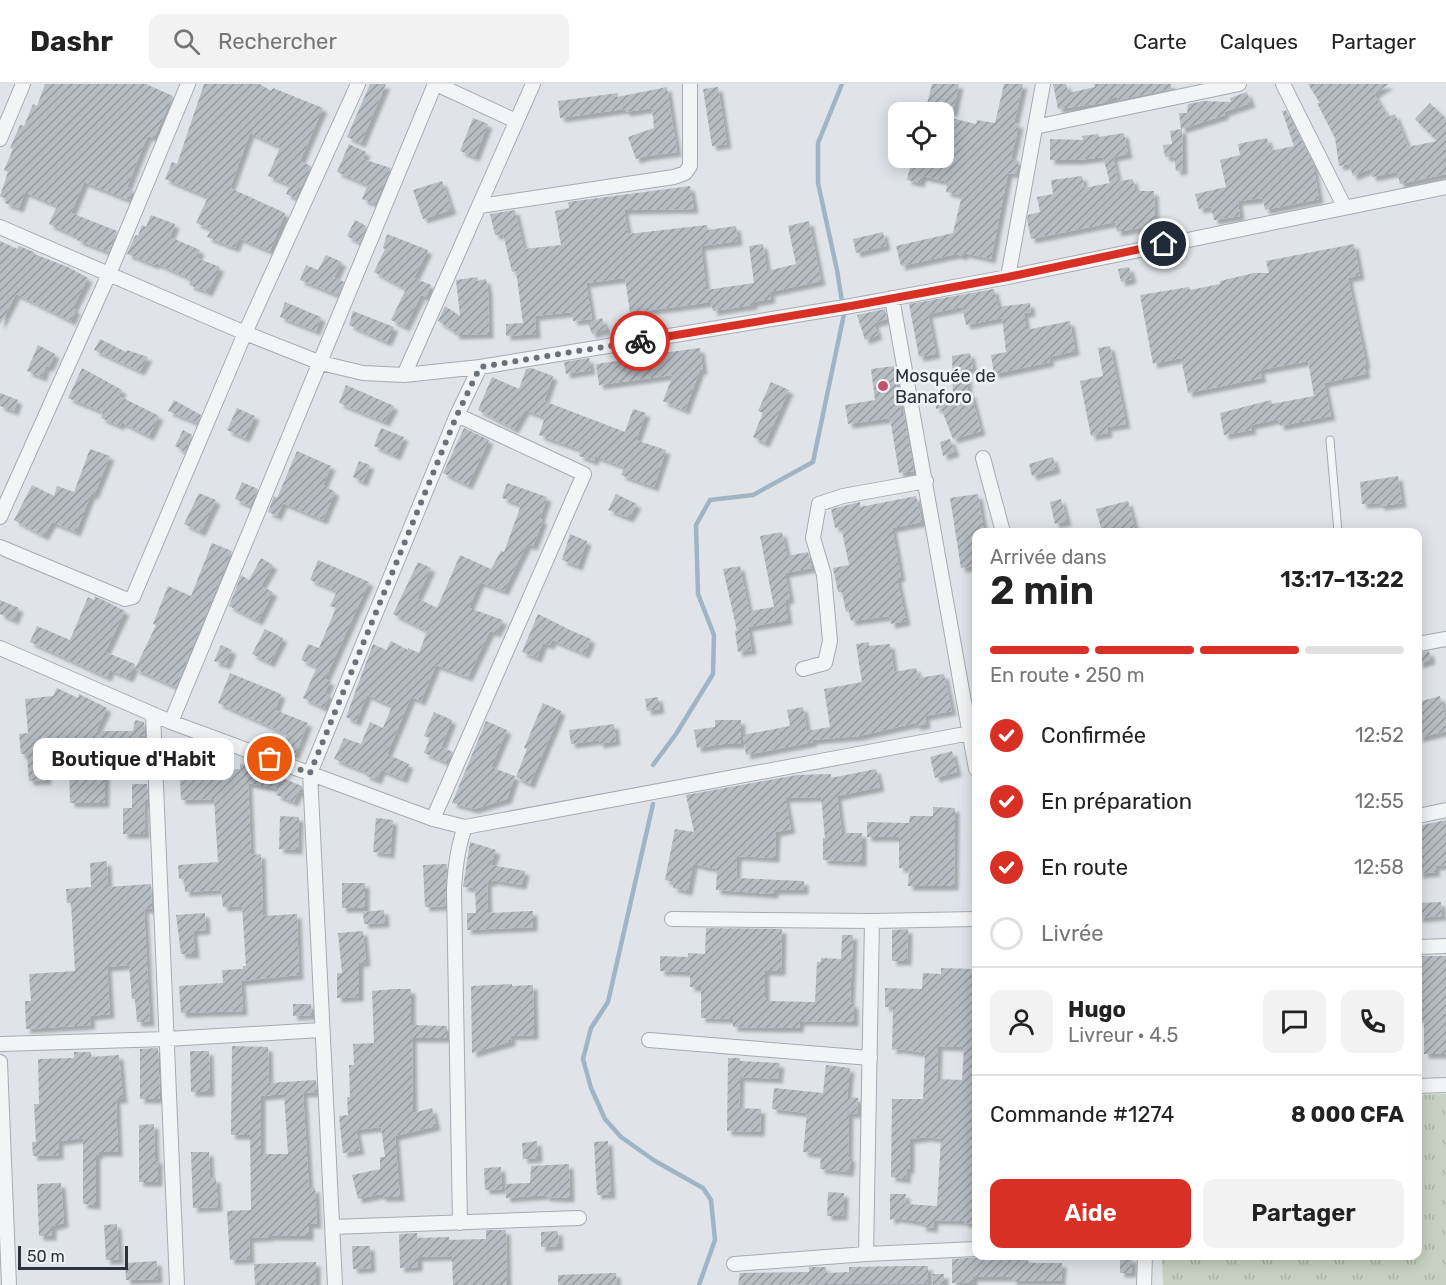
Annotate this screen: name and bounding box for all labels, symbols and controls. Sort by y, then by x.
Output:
search box [149,14,569,68]
text: Dashr [30,25,113,58]
icon: search [170,25,203,58]
text: Rechercher [218,28,337,55]
text: Carte [1133,29,1187,54]
text: Calques [1220,29,1298,54]
text: Partager [1331,29,1416,54]
map controls [888,102,954,168]
button: locate [888,102,954,168]
pin [1138,218,1189,269]
icon: home [1147,227,1180,260]
courier [610,311,670,371]
icon: bike [624,325,657,358]
place label: Mosquée de Banaforo [895,365,996,408]
marker: Mosquée de Banaforo [876,379,890,393]
text: Arrivée dans [990,545,1107,569]
text: 13:17–13:22 [1280,566,1404,593]
text: 2 min [990,568,1094,614]
text: En route · 250 m [990,663,1145,687]
icon: check [990,719,1023,752]
text: Confirmée [1041,722,1146,749]
text: 12:52 [1355,723,1404,747]
pin [244,733,295,784]
callout: Boutique d'Habit [33,738,234,780]
icon: bag [253,742,286,775]
text: Boutique d'Habit [51,747,216,771]
icon: check [990,785,1023,818]
text: En préparation [1041,788,1192,815]
text: 12:55 [1355,789,1404,813]
icon: check [990,851,1023,884]
text: En route [1041,854,1128,881]
text: 12:58 [1354,855,1404,879]
text: Livrée [1041,920,1104,947]
button: person [990,990,1053,1053]
button: chat [1263,990,1326,1053]
button: phone [1341,990,1404,1053]
text: Hugo [1068,996,1126,1023]
text: Livreur · 4.5 [1068,1023,1178,1047]
text: Commande #1274 [990,1101,1175,1128]
text: 8 000 CFA [1291,1101,1404,1128]
button: Aide [990,1179,1191,1248]
button: Partager [1203,1179,1404,1248]
scale bar [18,1243,128,1270]
text: 50 m [27,1247,65,1266]

